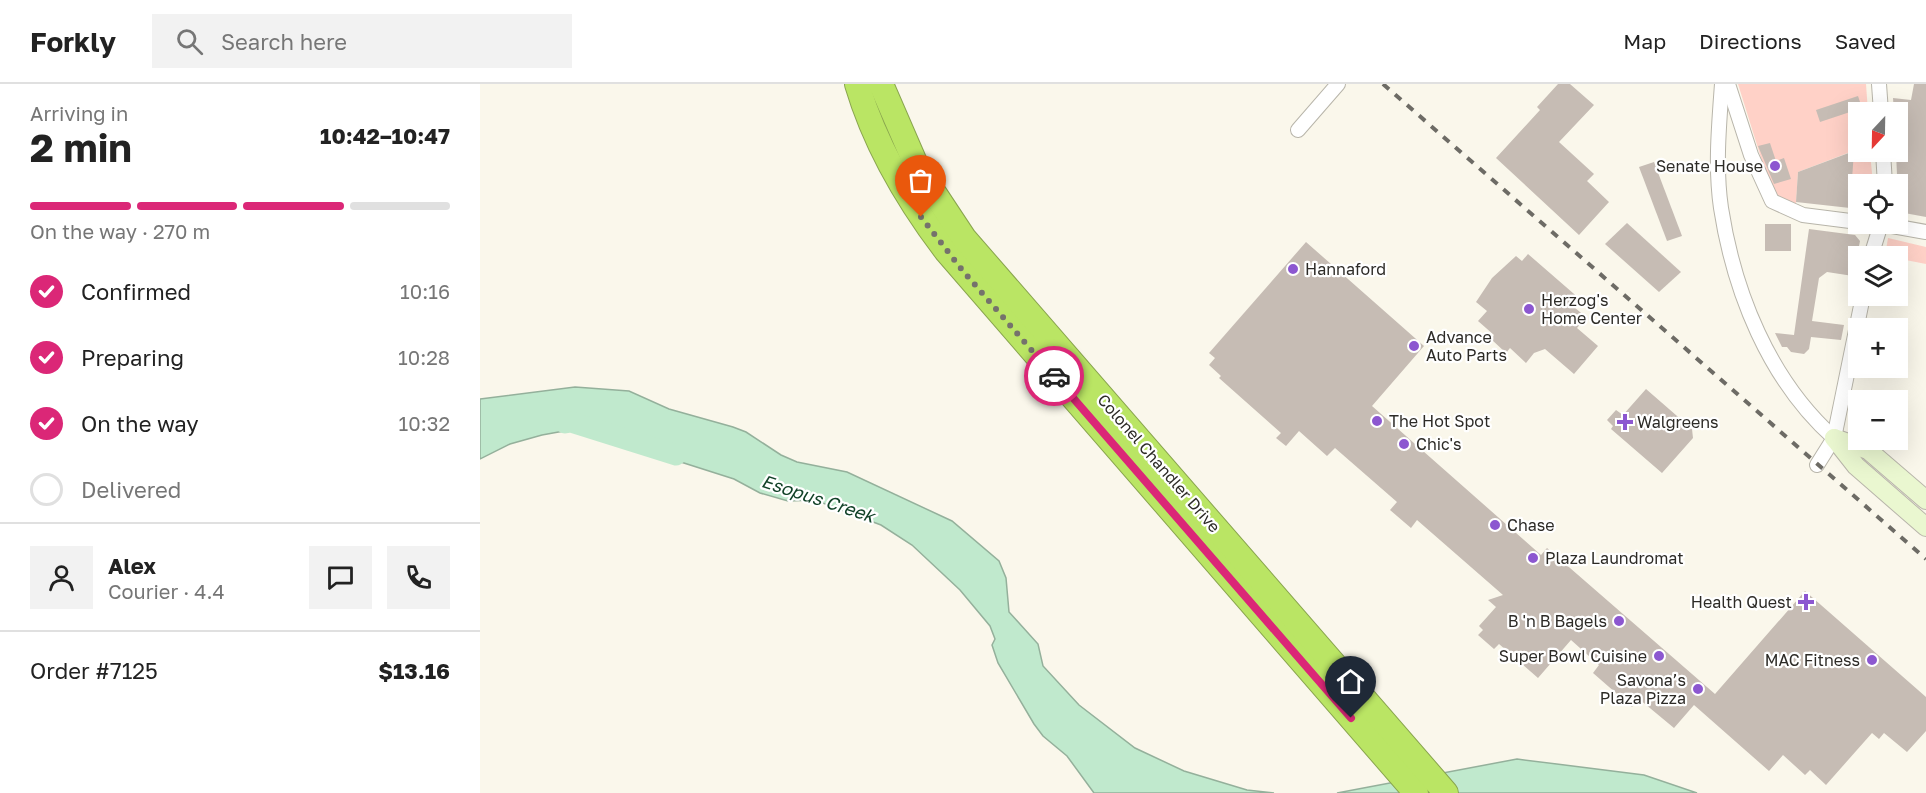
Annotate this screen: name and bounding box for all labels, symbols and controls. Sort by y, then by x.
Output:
search box [152,14,572,68]
text: Forkly [30,25,116,58]
icon: search [173,25,206,58]
text: Search here [221,28,347,55]
text: Map [1623,28,1666,54]
text: Directions [1699,28,1802,54]
text: Saved [1835,28,1896,54]
text: Arriving in [30,101,128,125]
north arrow [1848,102,1908,162]
map controls [1848,102,1908,450]
text: 10:42–10:47 [320,122,450,149]
text: 2 min [30,124,132,171]
pin [895,155,946,217]
place label: Senate House [1656,156,1763,176]
marker: Senate House [1768,159,1782,173]
icon: bag [904,164,937,197]
button: locate [1848,174,1908,234]
text: On the way · 270 m [30,219,210,243]
button: layers [1848,246,1908,306]
place label: Hannaford [1305,259,1386,279]
marker: Hannaford [1286,262,1300,276]
icon: check [30,275,63,308]
text: Confirmed [81,278,191,305]
text: 10:16 [400,279,450,303]
place label: Herzog's Home Center [1541,290,1642,328]
marker: Herzog's Home Center [1522,302,1536,316]
button: + [1848,318,1908,378]
place label: Advance Auto Parts [1426,327,1507,365]
marker: Advance Auto Parts [1407,339,1421,353]
icon: check [30,341,63,374]
text: Preparing [81,344,184,371]
text: 10:28 [398,345,450,369]
courier [1024,346,1084,406]
icon: car [1038,360,1071,393]
street label: Colonel Chandler Drive [1093,390,1225,536]
button: − [1848,390,1908,450]
icon: check [30,407,63,440]
text: On the way [81,410,199,437]
text: 10:32 [399,411,450,435]
place label: The Hot Spot [1389,411,1490,431]
place label: Walgreens [1637,412,1719,432]
marker: The Hot Spot [1370,414,1384,428]
marker: Walgreens [1618,415,1632,429]
place label: Chic's [1416,434,1462,454]
marker: Chic's [1397,437,1411,451]
water label: Esopus Creek [759,469,879,527]
text: Delivered [81,476,181,503]
place label: Chase [1507,515,1555,535]
marker: Chase [1488,518,1502,532]
button: person [30,546,93,609]
button: chat [309,546,372,609]
button: phone [387,546,450,609]
place label: Plaza Laundromat [1545,548,1684,568]
marker: Plaza Laundromat [1526,551,1540,565]
text: Alex [108,552,156,579]
text: Courier · 4.4 [108,579,225,603]
place label: Health Quest [1691,592,1792,612]
marker: Health Quest [1797,593,1815,611]
place label: B 'n B Bagels [1508,611,1607,631]
marker: B 'n B Bagels [1612,614,1626,628]
place label: Super Bowl Cuisine [1499,646,1647,666]
marker: Super Bowl Cuisine [1652,649,1666,663]
place label: MAC Fitness [1765,650,1860,670]
marker: MAC Fitness [1865,653,1879,667]
pin [1325,656,1376,718]
text: Order #7125 [30,657,158,684]
text: $13.16 [378,657,450,684]
icon: home [1334,665,1367,698]
place label: Savona’s Plaza Pizza [1600,670,1686,708]
marker: Savona’s Plaza Pizza [1691,682,1705,696]

